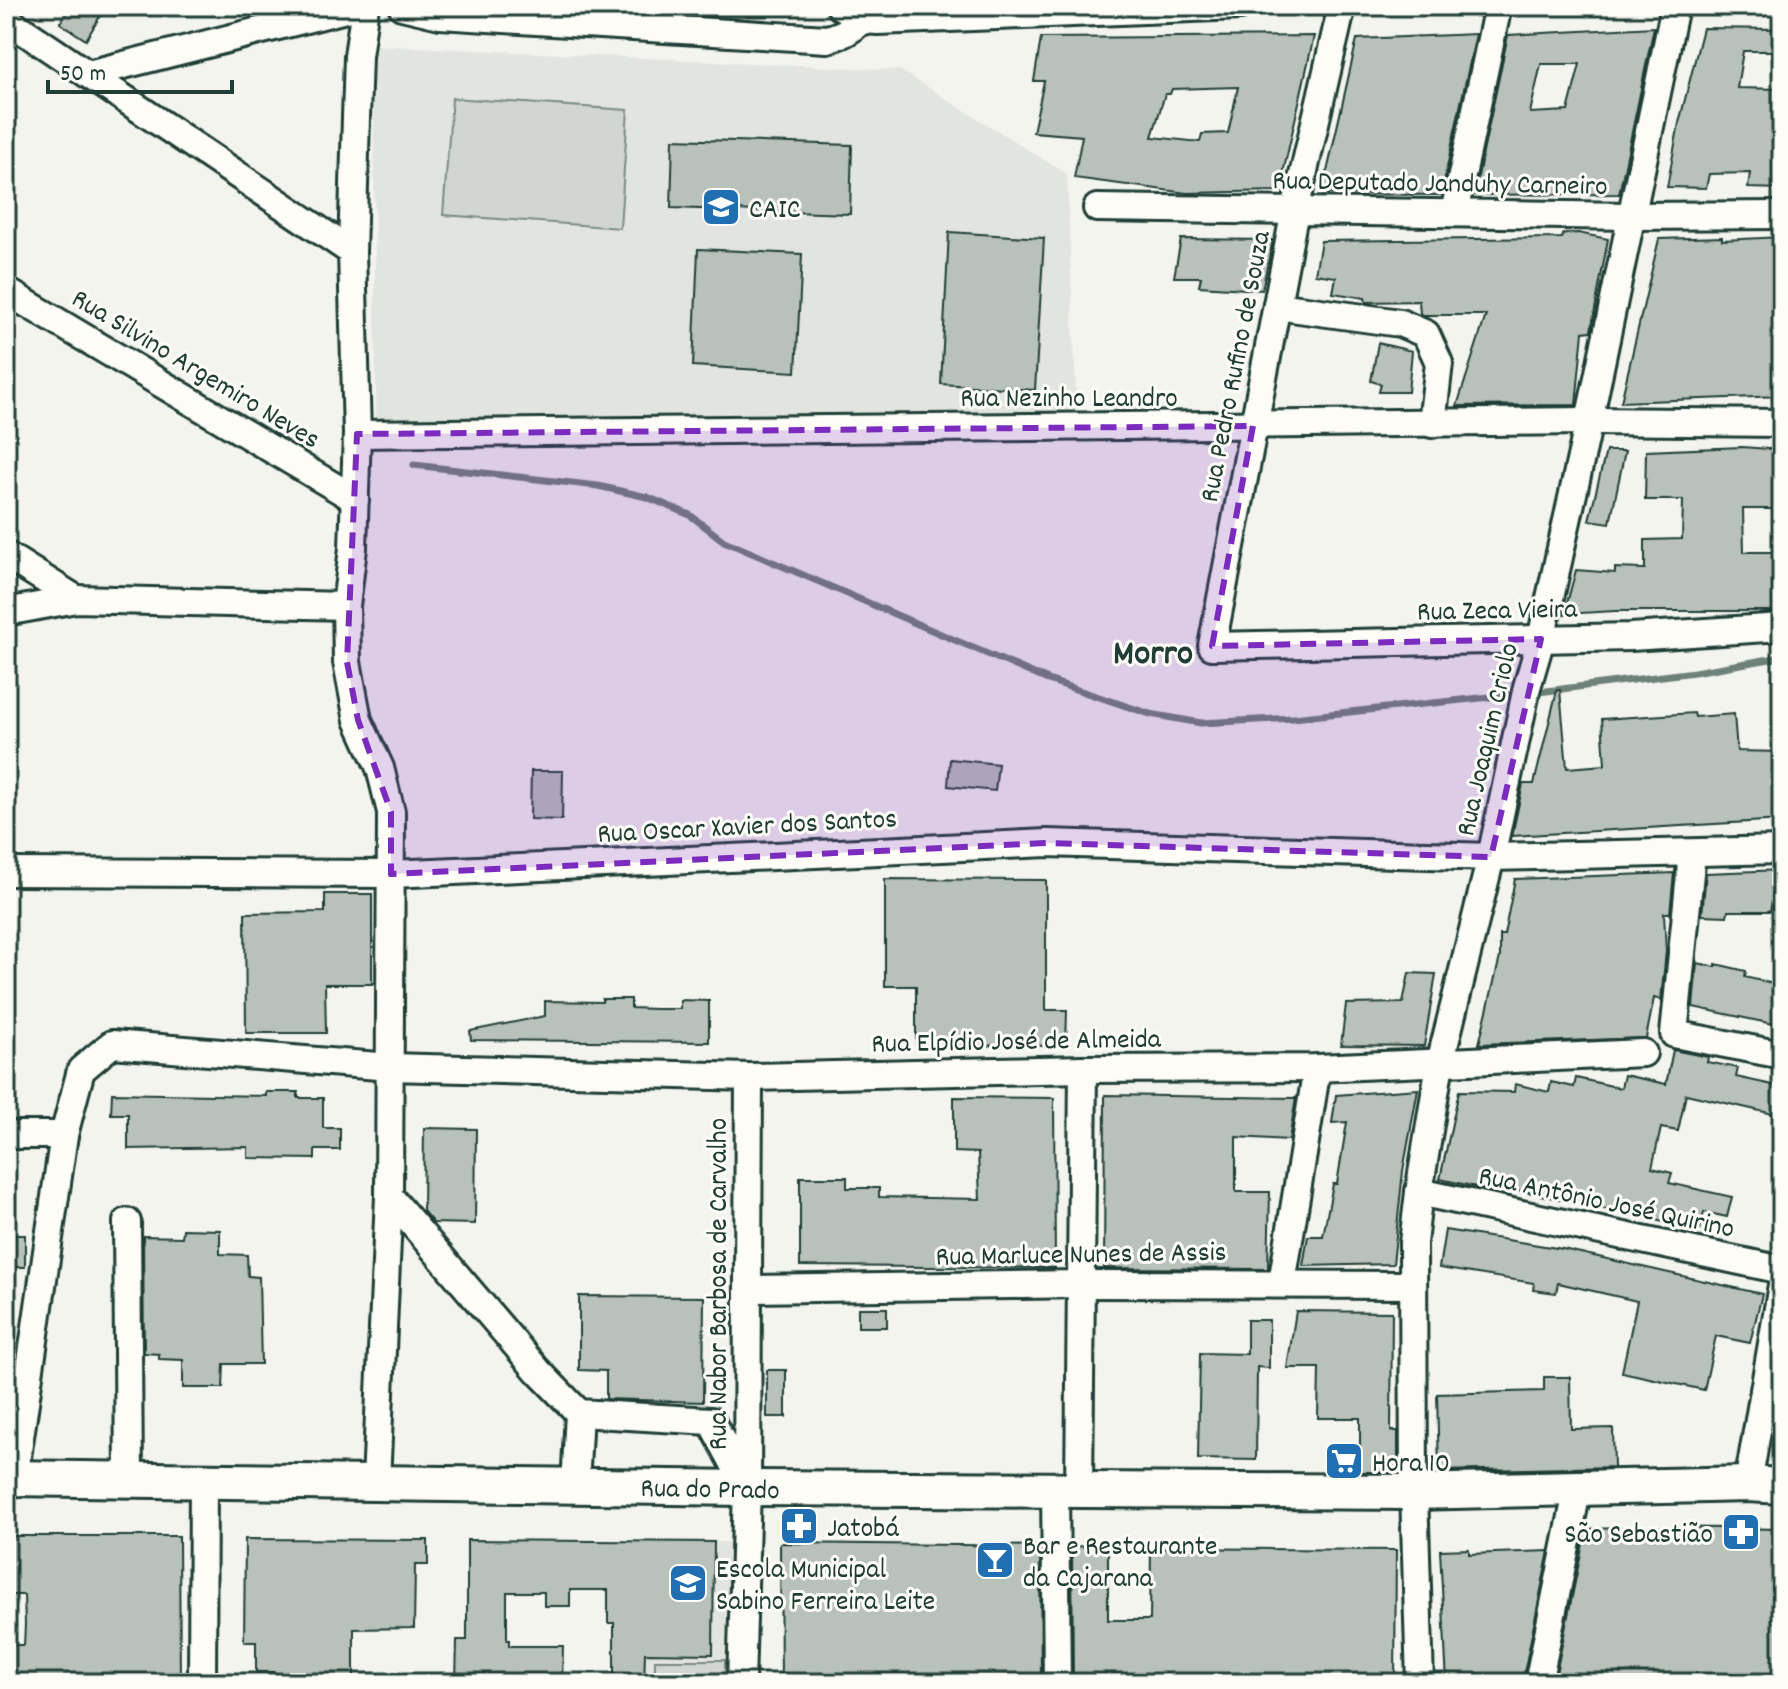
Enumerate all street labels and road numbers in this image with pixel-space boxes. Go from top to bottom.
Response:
street label: Rua Deputado Janduhy Carneiro [1272,163,1608,209]
street label: Rua Pedro Rufino de Souza [1192,227,1284,506]
street label: Rua Silvino Argemiro Neves [62,281,326,462]
street label: Rua Nezinho Leandro [960,381,1178,421]
street label: Rua Zeca Vieira [1417,592,1578,634]
street label: Rua Joaquim Criolo [1448,640,1532,841]
street label: Rua Oscar Xavier dos Santos [596,801,898,857]
street label: Rua Elpídio José de Almeida [871,1021,1162,1067]
street label: Rua Nabor Barbosa de Carvalho [701,1118,741,1450]
street label: Rua Antônio José Quirino [1474,1158,1738,1252]
street label: Rua Marluce Nunes de Assis [935,1234,1227,1280]
street label: Rua do Prado [640,1471,780,1513]

